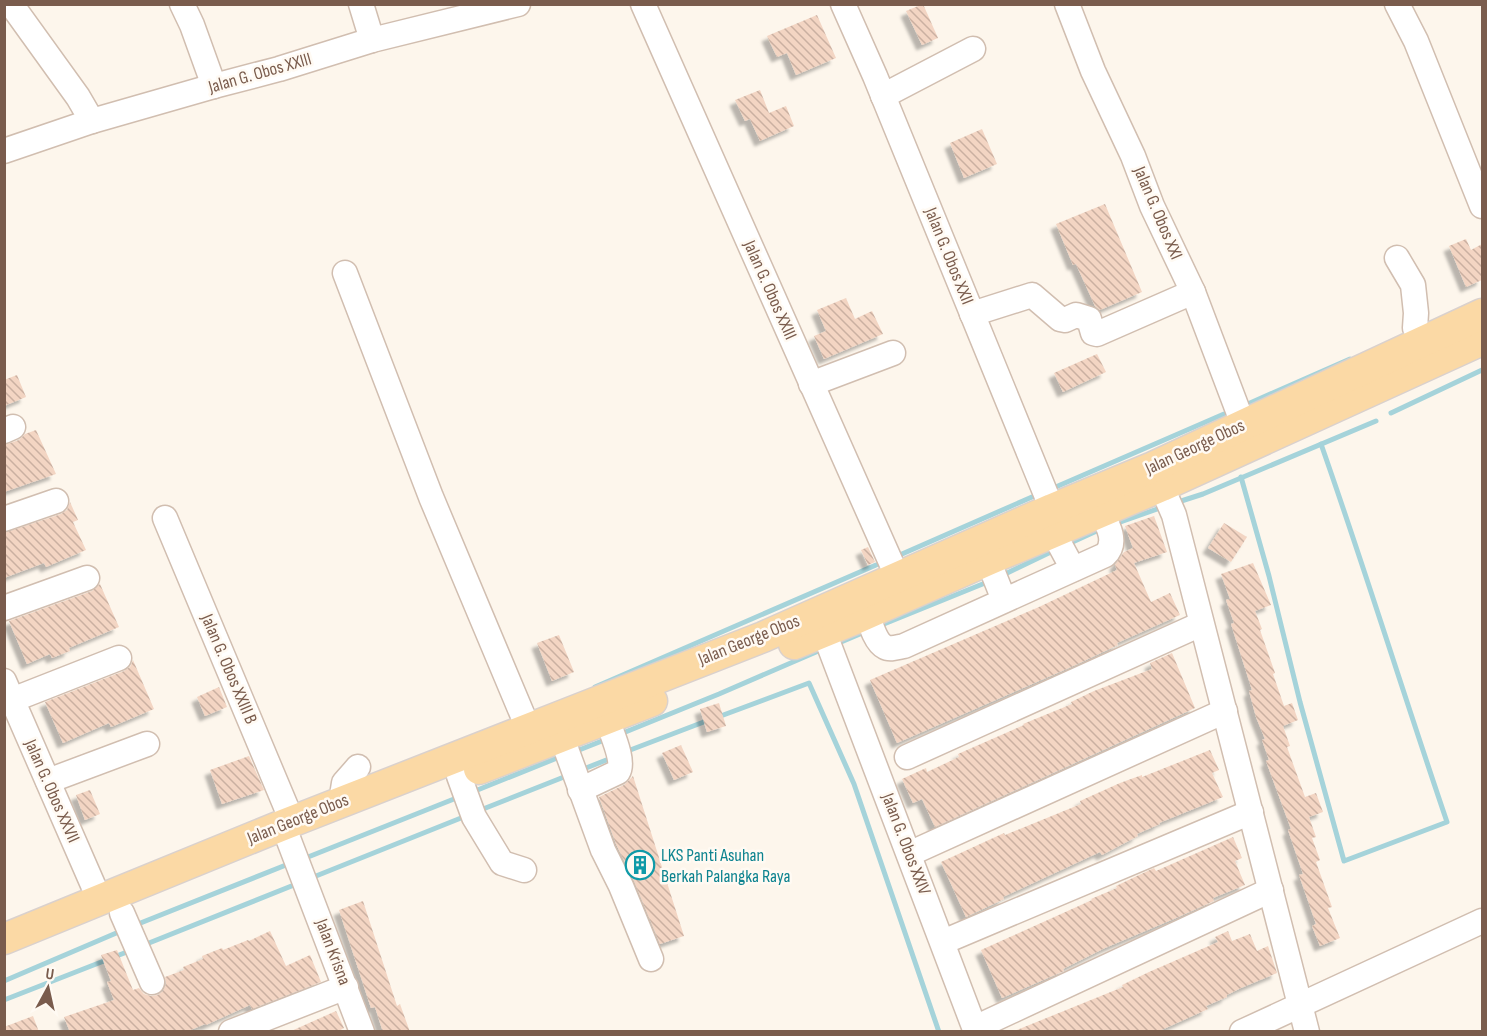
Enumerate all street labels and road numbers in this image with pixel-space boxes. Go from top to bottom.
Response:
street label: Jalan G. Obos XXIII [205,48,314,98]
street label: Jalan G. Obos XXI [1129,162,1187,263]
street label: Jalan G. Obos XXII [920,204,978,307]
street label: Jalan G. Obos XXIII [738,236,801,343]
street label: Jalan George Obos [1141,415,1248,480]
street label: Jalan G. Obos XXIII B [196,610,262,727]
street label: Jalan George Obos [694,610,803,670]
street label: Jalan G. Obos XXVII [19,735,84,846]
street label: Jalan George Obos [243,789,352,849]
street label: Jalan G. Obos XXIV [877,789,935,898]
street label: Jalan Krisna [310,915,355,988]

